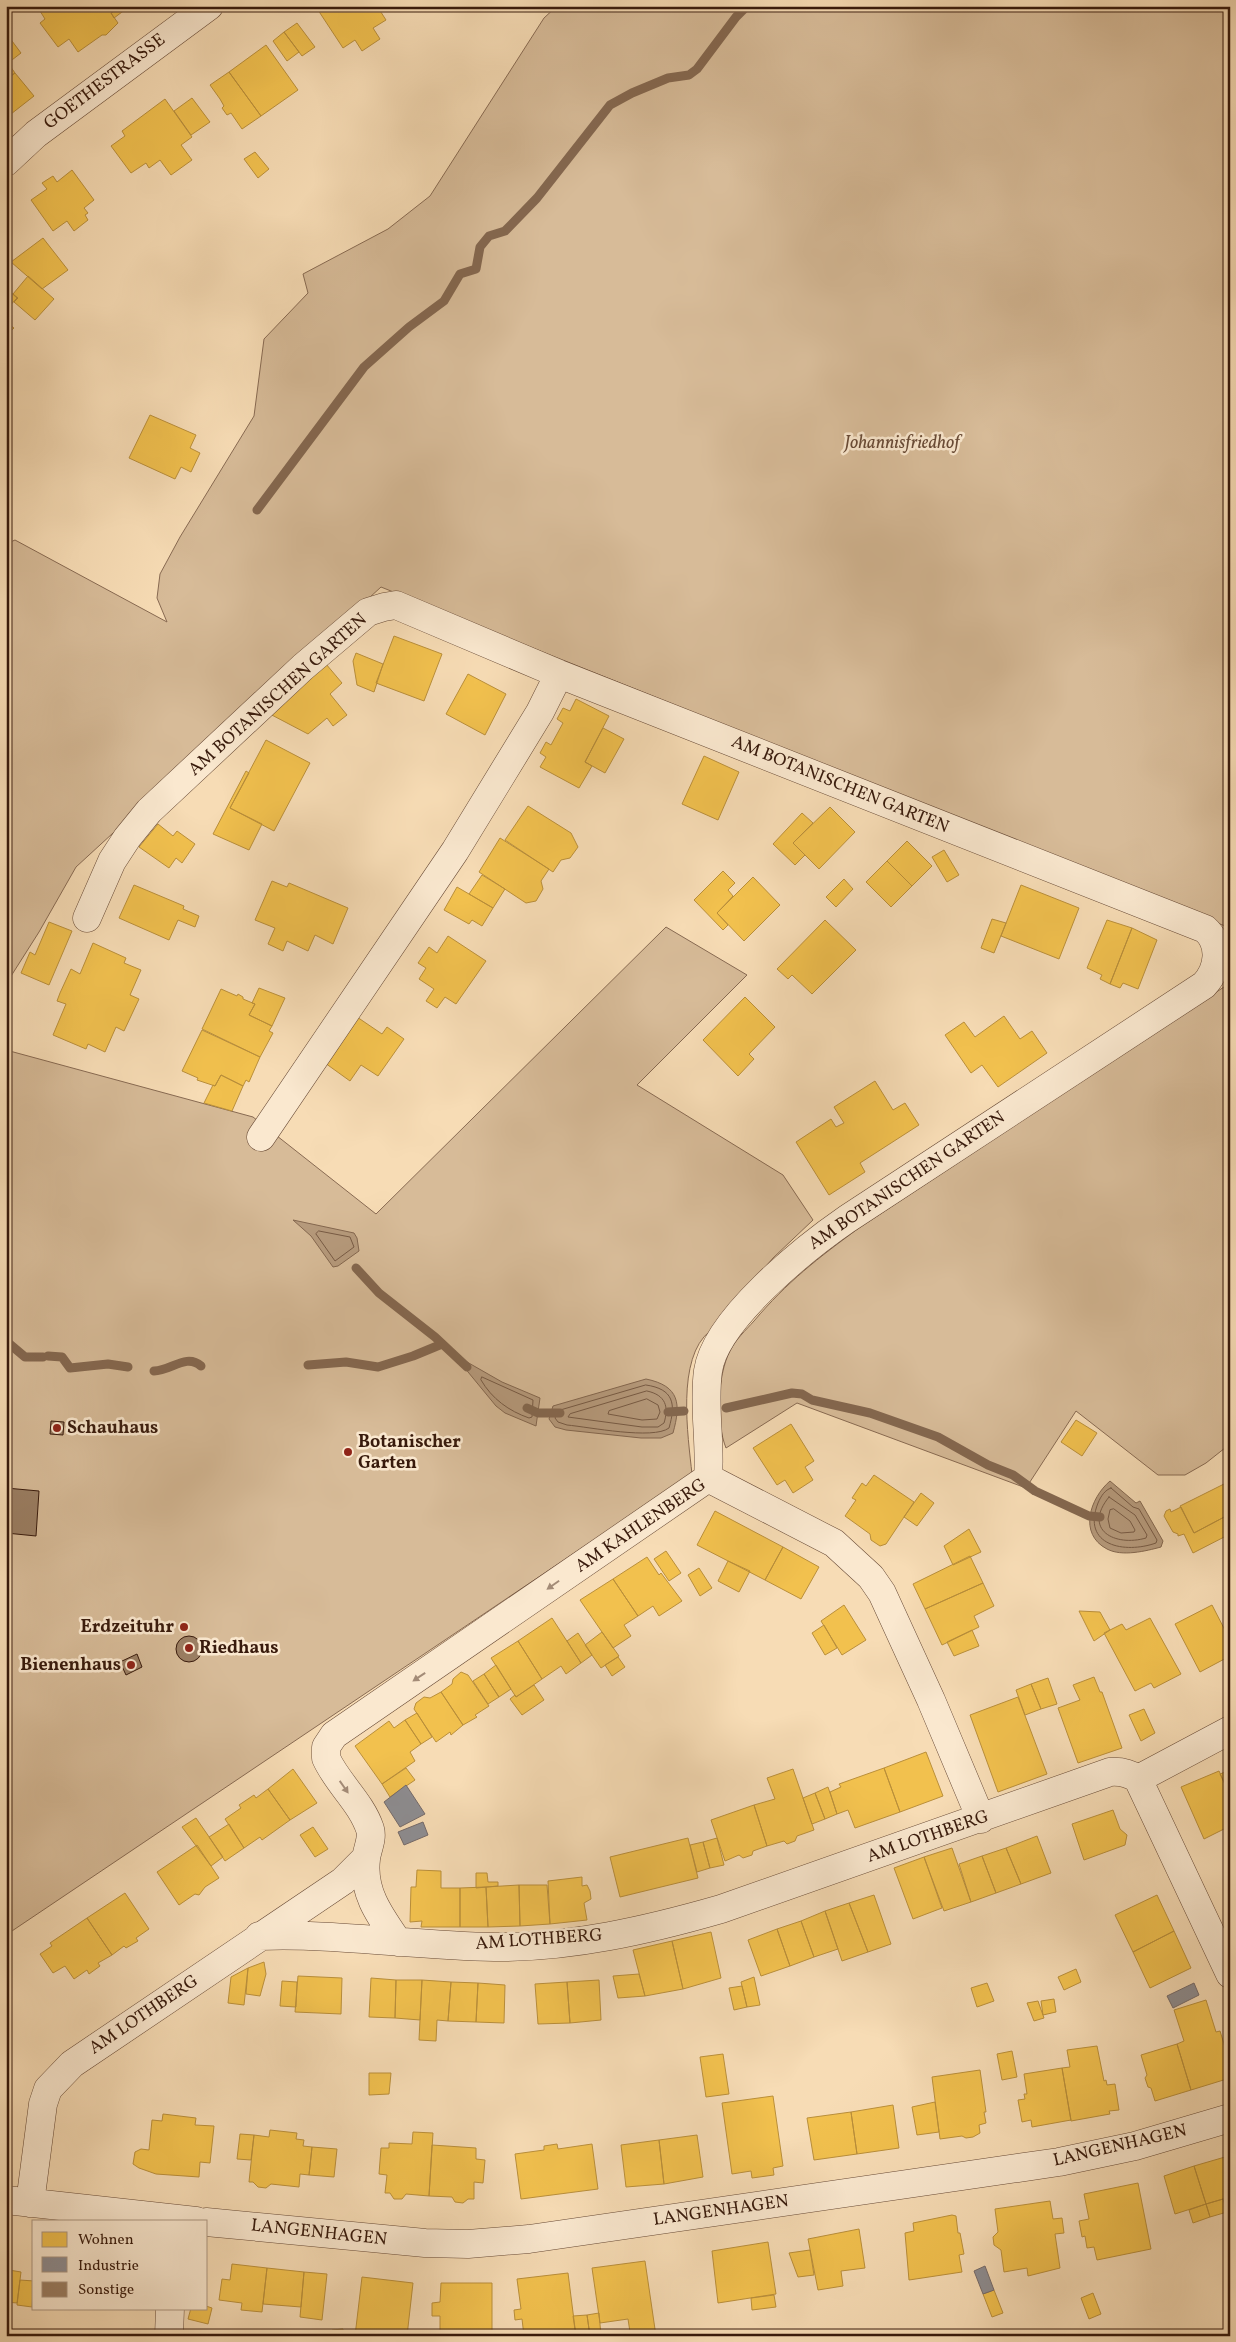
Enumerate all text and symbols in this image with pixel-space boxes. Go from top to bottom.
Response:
street label: GOETHESTRASSE [39,28,171,136]
park label: Johannisfriedhof [842,431,963,456]
street label: AM BOTANISCHEN GARTEN [183,608,373,782]
street label: AM BOTANISCHEN GARTEN [728,730,952,840]
street label: AM BOTANISCHEN GARTEN [804,1106,1010,1256]
place label: Schauhaus [67,1416,158,1441]
marker: Schauhaus [51,1422,63,1434]
place label: Botanischer Garten [358,1430,461,1476]
marker: Botanischer Garten [342,1446,354,1458]
street label: AM KAHLENBERG [570,1473,712,1579]
one-way arrow [546,1580,560,1590]
place label: Erdzeituhr [80,1615,174,1640]
marker: Erdzeituhr [178,1621,190,1633]
place label: Riedhaus [199,1636,279,1661]
marker: Riedhaus [183,1642,195,1654]
place label: Bienenhaus [20,1653,121,1678]
marker: Bienenhaus [125,1659,137,1671]
one-way arrow [412,1672,425,1682]
one-way arrow [339,1781,349,1794]
street label: AM LOTHBERG [864,1804,992,1870]
street label: AM LOTHBERG [475,1923,603,1957]
street label: AM LOTHBERG [84,1969,204,2061]
street label: LANGENHAGEN [1051,2118,1189,2174]
street label: LANGENHAGEN [652,2189,790,2233]
street label: LANGENHAGEN [250,2213,388,2253]
legend [32,2220,208,2310]
text: Wohnen [78,2230,134,2251]
text: Industrie [78,2256,139,2277]
text: Sonstige [78,2280,134,2301]

